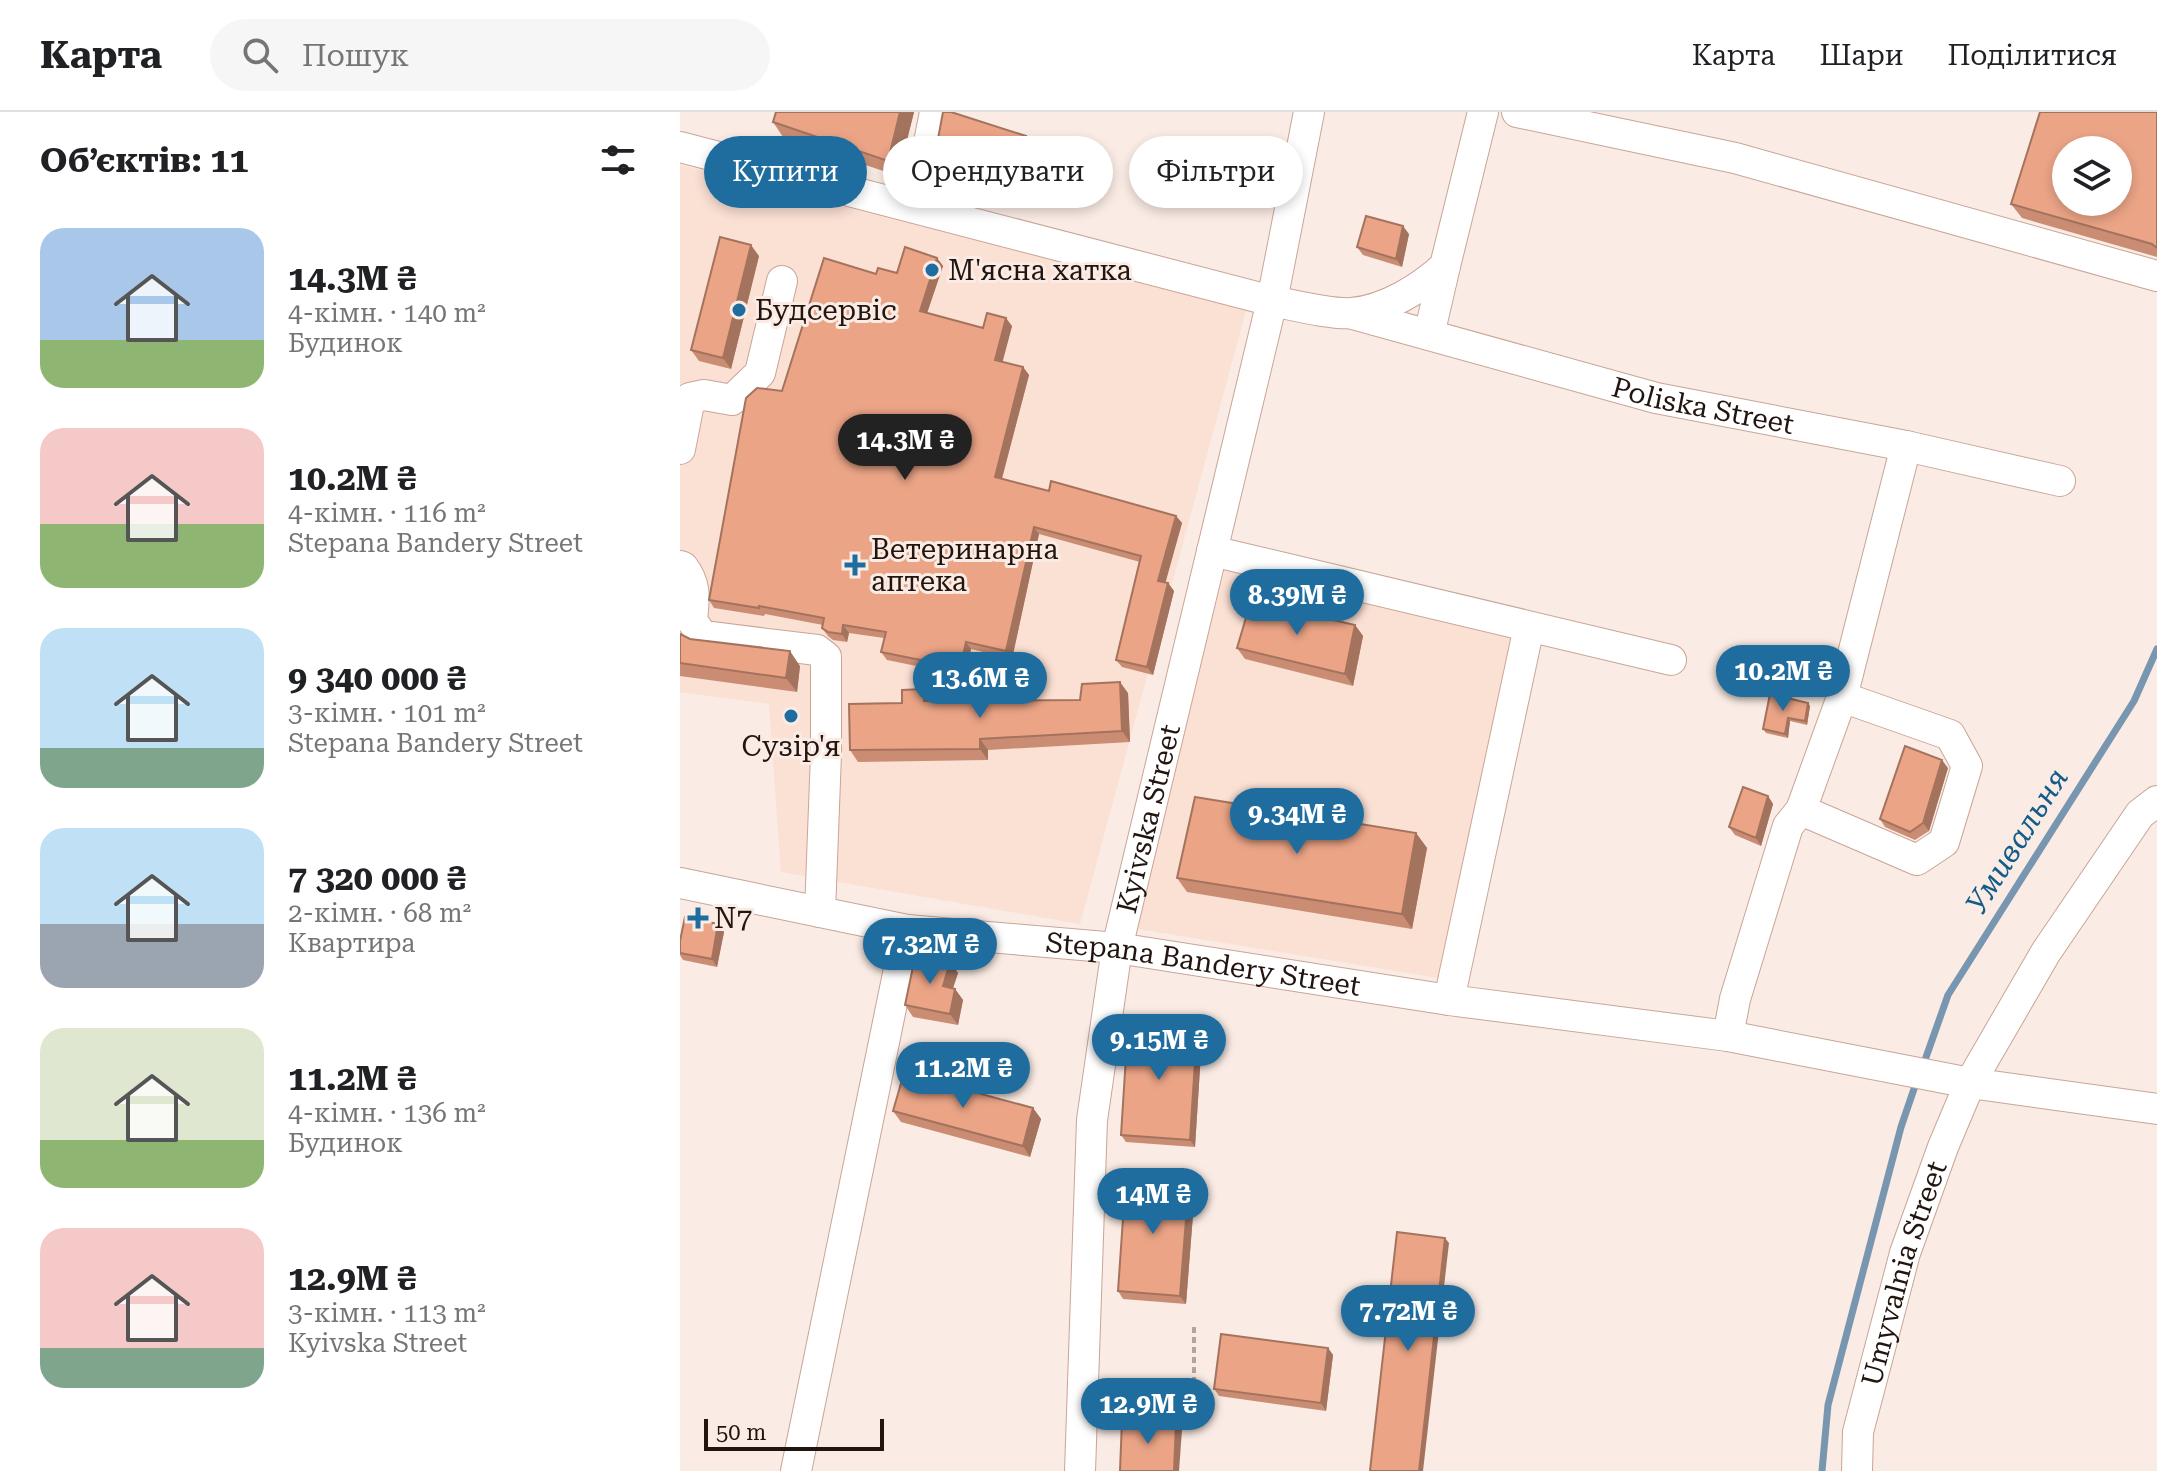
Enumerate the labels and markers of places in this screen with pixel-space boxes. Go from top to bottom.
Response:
place label: М'ясна хатка [948,254,1132,287]
marker: М'ясна хатка [923,261,941,279]
place label: Будсервіс [755,294,897,327]
marker: Будсервіс [730,301,748,319]
pin: 14.3M ₴ [831,414,979,482]
place label: Ветеринарна аптека [871,533,1058,598]
marker: Ветеринарна аптека [846,556,864,574]
pin: 8.39M ₴ [1223,569,1371,637]
pin: 10.2M ₴ [1709,645,1857,713]
pin: 13.6M ₴ [906,652,1054,720]
marker: Сузір'я [782,707,800,725]
place label: Сузір'я [742,730,840,763]
pin: 9.34M ₴ [1223,788,1371,856]
place label: N7 [714,902,752,935]
marker: N7 [689,909,707,927]
pin: 7.32M ₴ [856,918,1004,986]
pin: 9.15M ₴ [1085,1014,1233,1082]
pin: 11.2M ₴ [889,1042,1037,1110]
pin: 14M ₴ [1097,1168,1209,1236]
pin: 7.72M ₴ [1334,1285,1482,1353]
pin: 12.9M ₴ [1074,1378,1222,1446]

